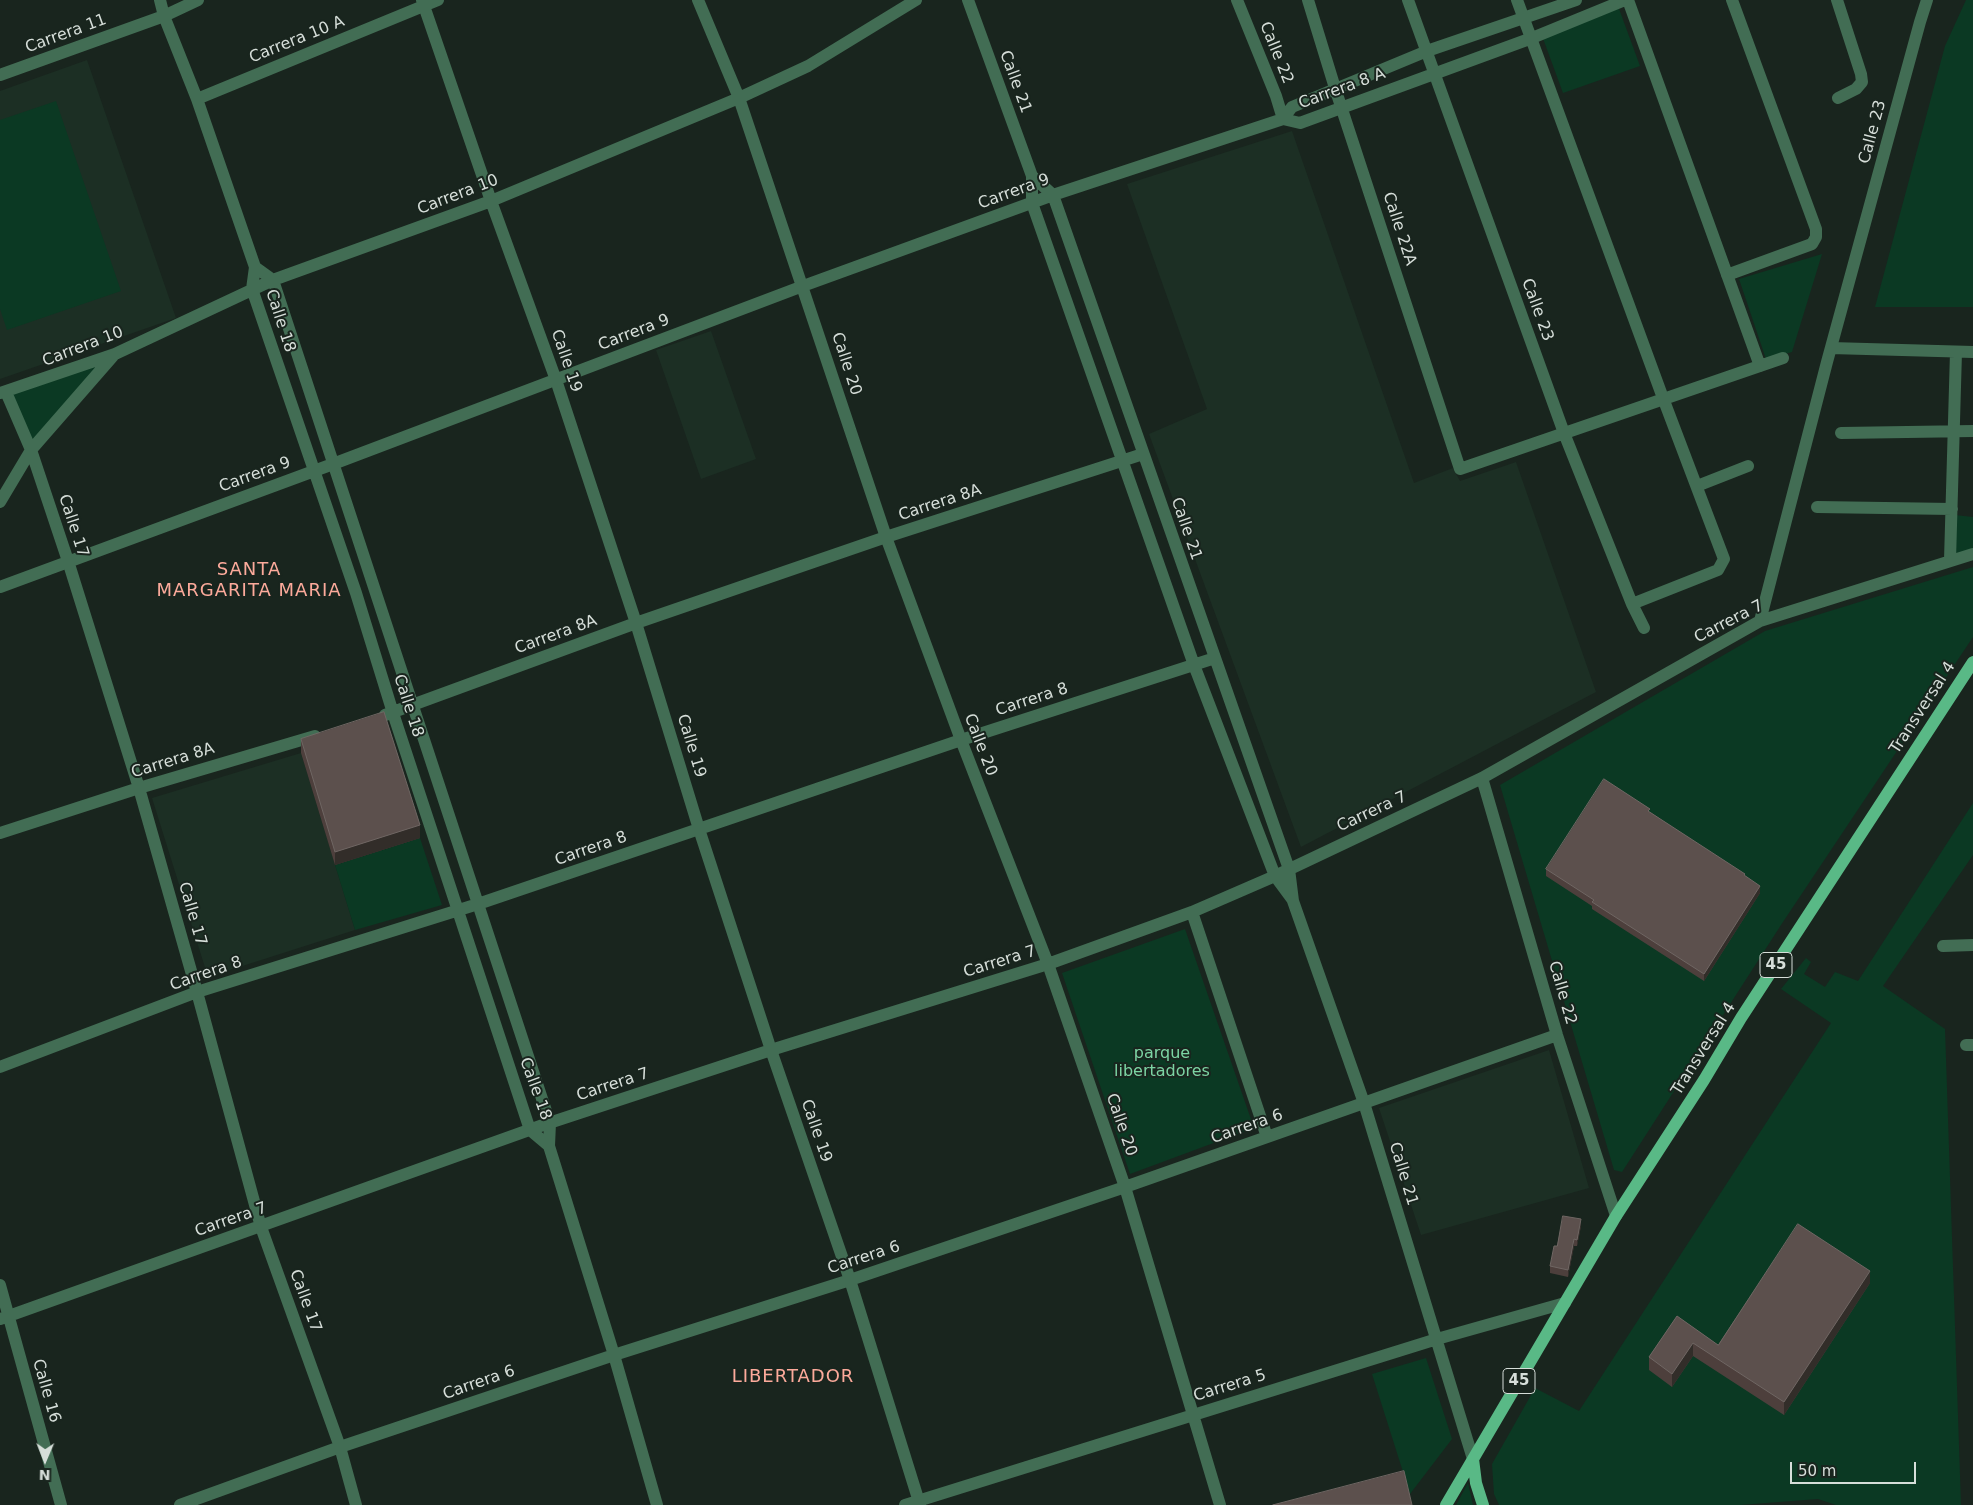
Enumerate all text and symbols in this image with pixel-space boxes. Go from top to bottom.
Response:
street label: Carrera 11 [23,10,109,58]
street label: Carrera 10 A [246,12,348,68]
street label: Calle 22 [1255,19,1297,87]
street label: Calle 21 [995,48,1035,116]
street label: Carrera 8 A [1296,64,1388,114]
street label: Calle 23 [1855,98,1891,166]
street label: Carrera 9 [975,170,1053,214]
street label: Carrera 10 [415,171,501,219]
street label: Calle 22A [1378,190,1420,268]
street label: Calle 23 [1517,276,1557,344]
street label: Calle 18 [261,287,299,355]
street label: Carrera 9 [596,311,672,355]
street label: Carrera 10 [40,323,126,371]
street label: Calle 19 [546,327,586,395]
street label: Calle 20 [827,330,865,398]
street label: Carrera 9 [216,453,294,497]
street label: Carrera 8A [896,481,984,525]
street label: Calle 17 [54,492,92,560]
street label: Calle 21 [1166,495,1206,563]
district label: SANTA MARGARITA MARIA [155,559,343,602]
street label: Carrera 7 [1691,596,1767,648]
street label: Carrera 8A [512,611,600,659]
street label: Transversal 4 [1886,658,1960,758]
street label: Calle 18 [389,672,427,740]
street label: Carrera 8 [993,679,1071,721]
street label: Calle 20 [959,711,1001,779]
street label: Calle 19 [672,712,710,780]
street label: Carrera 8A [129,739,217,783]
street label: Carrera 7 [1334,787,1410,837]
street label: Carrera 8 [552,828,630,870]
street label: Calle 17 [174,880,210,948]
street label: Carrera 7 [961,942,1039,982]
road number: 45 [1760,952,1792,978]
street label: Carrera 8 [167,953,245,995]
street label: Calle 22 [1544,959,1580,1027]
street label: Transversal 4 [1668,999,1740,1099]
park label: parque libertadores [1114,1044,1210,1082]
street label: Calle 18 [515,1055,555,1123]
street label: Carrera 7 [574,1064,652,1106]
street label: Calle 20 [1101,1091,1141,1159]
street label: Calle 19 [796,1097,836,1165]
street label: Carrera 6 [1208,1106,1286,1148]
street label: Calle 21 [1384,1140,1422,1208]
street label: Carrera 7 [192,1199,270,1241]
street label: Carrera 6 [825,1237,903,1279]
street label: Calle 17 [285,1267,325,1335]
street label: Calle 16 [28,1357,64,1425]
street label: Carrera 6 [440,1362,518,1404]
district label: LIBERTADOR [730,1366,856,1388]
street label: Carrera 5 [1191,1366,1269,1406]
road number: 45 [1503,1368,1535,1394]
north arrow [20,1435,70,1485]
scale bar [1793,1452,1919,1484]
text: 50 m [1798,1462,1836,1480]
text: N [39,1467,51,1483]

